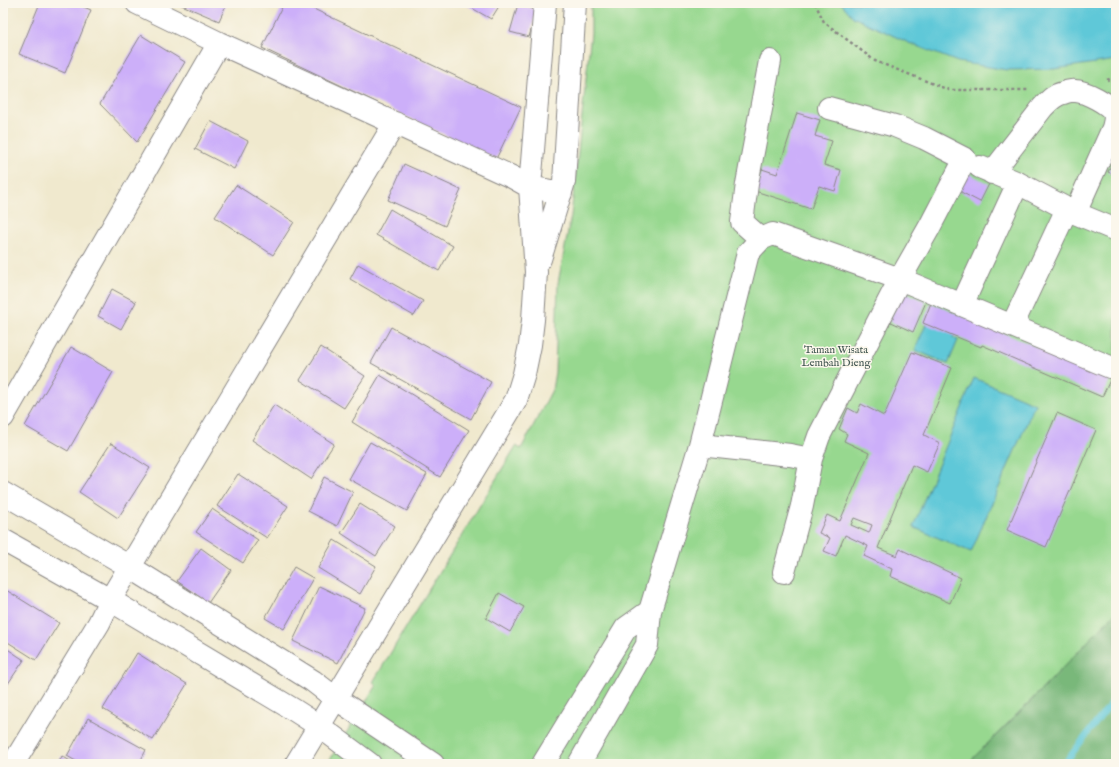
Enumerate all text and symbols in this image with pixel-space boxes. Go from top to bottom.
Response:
park label: Taman Wisata Lembah Dieng [802,343,871,370]

